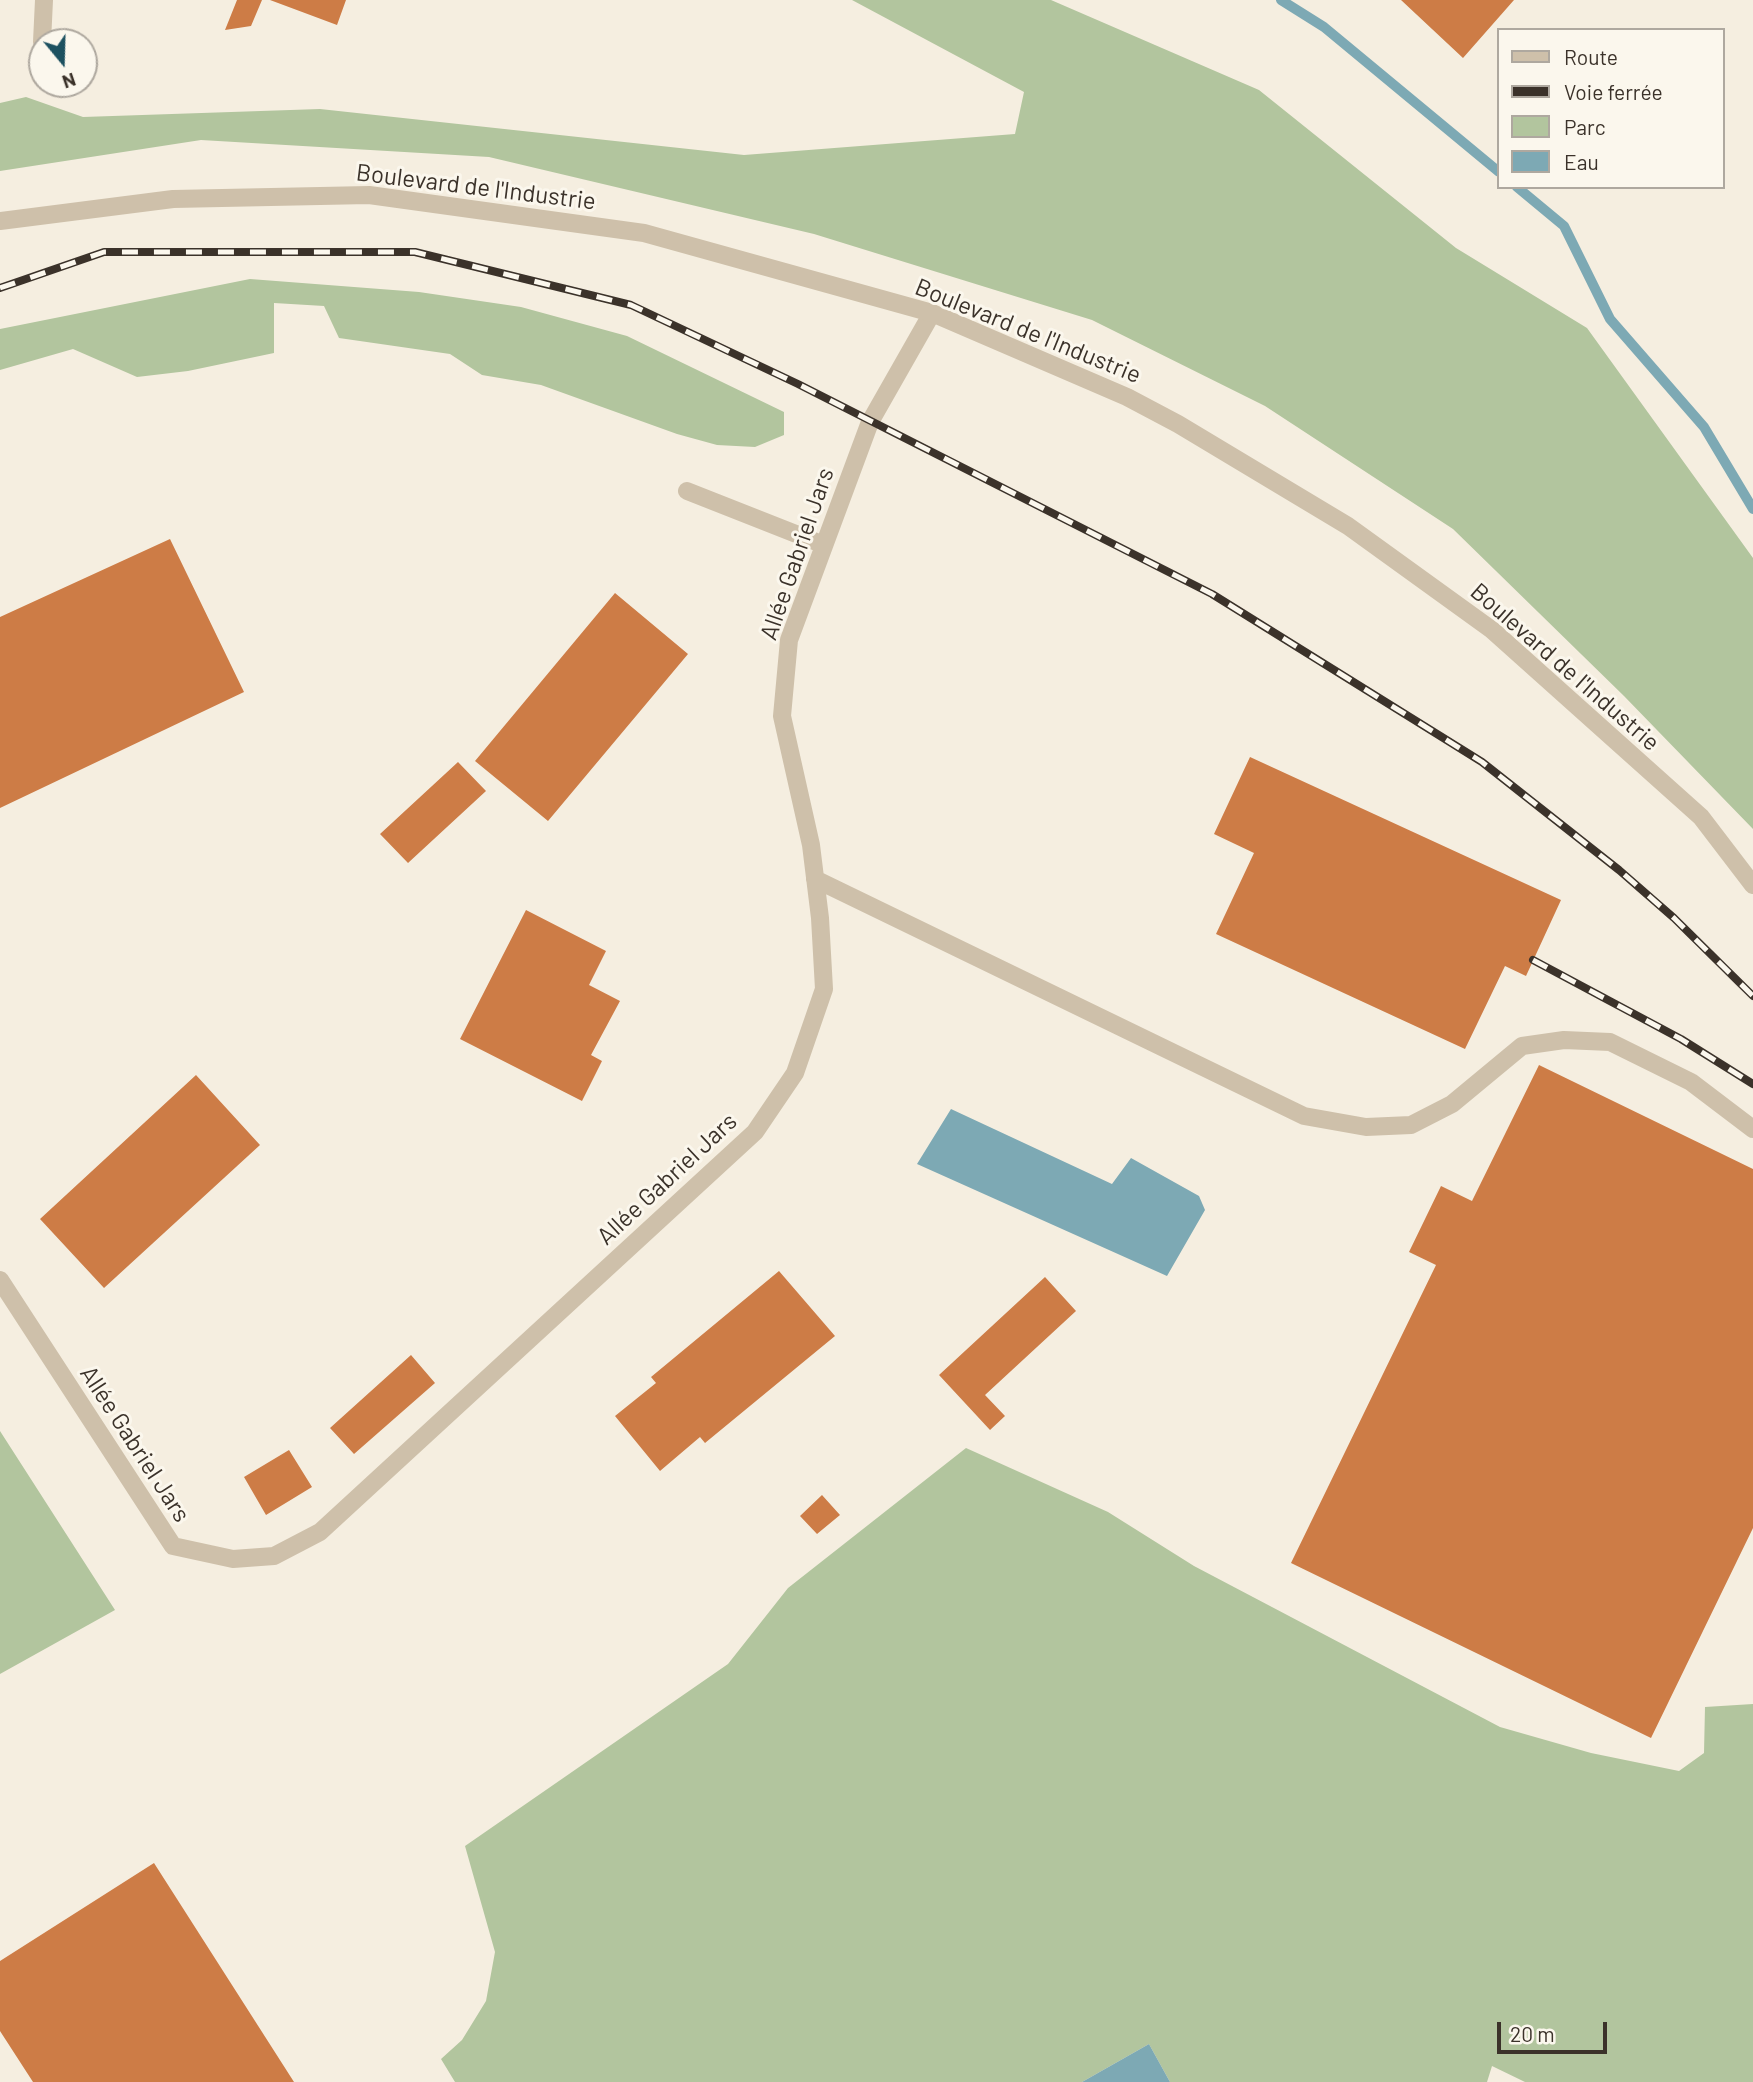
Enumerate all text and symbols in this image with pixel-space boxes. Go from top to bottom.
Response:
north arrow [28,28,98,98]
legend [1498,28,1725,189]
text: Route [1564,44,1618,69]
text: N [60,69,79,94]
text: Voie ferrée [1564,79,1663,104]
text: Parc [1564,114,1606,139]
text: Eau [1564,149,1599,174]
street label: Boulevard de l'Industrie [355,158,597,216]
street label: Boulevard de l'Industrie [911,272,1145,390]
street label: Allée Gabriel Jars [754,464,840,644]
street label: Boulevard de l'Industrie [1465,577,1665,757]
street label: Allée Gabriel Jars [591,1107,743,1251]
street label: Allée Gabriel Jars [74,1361,196,1527]
scale bar [1501,2008,1611,2052]
text: 20 m [1510,2021,1555,2046]

